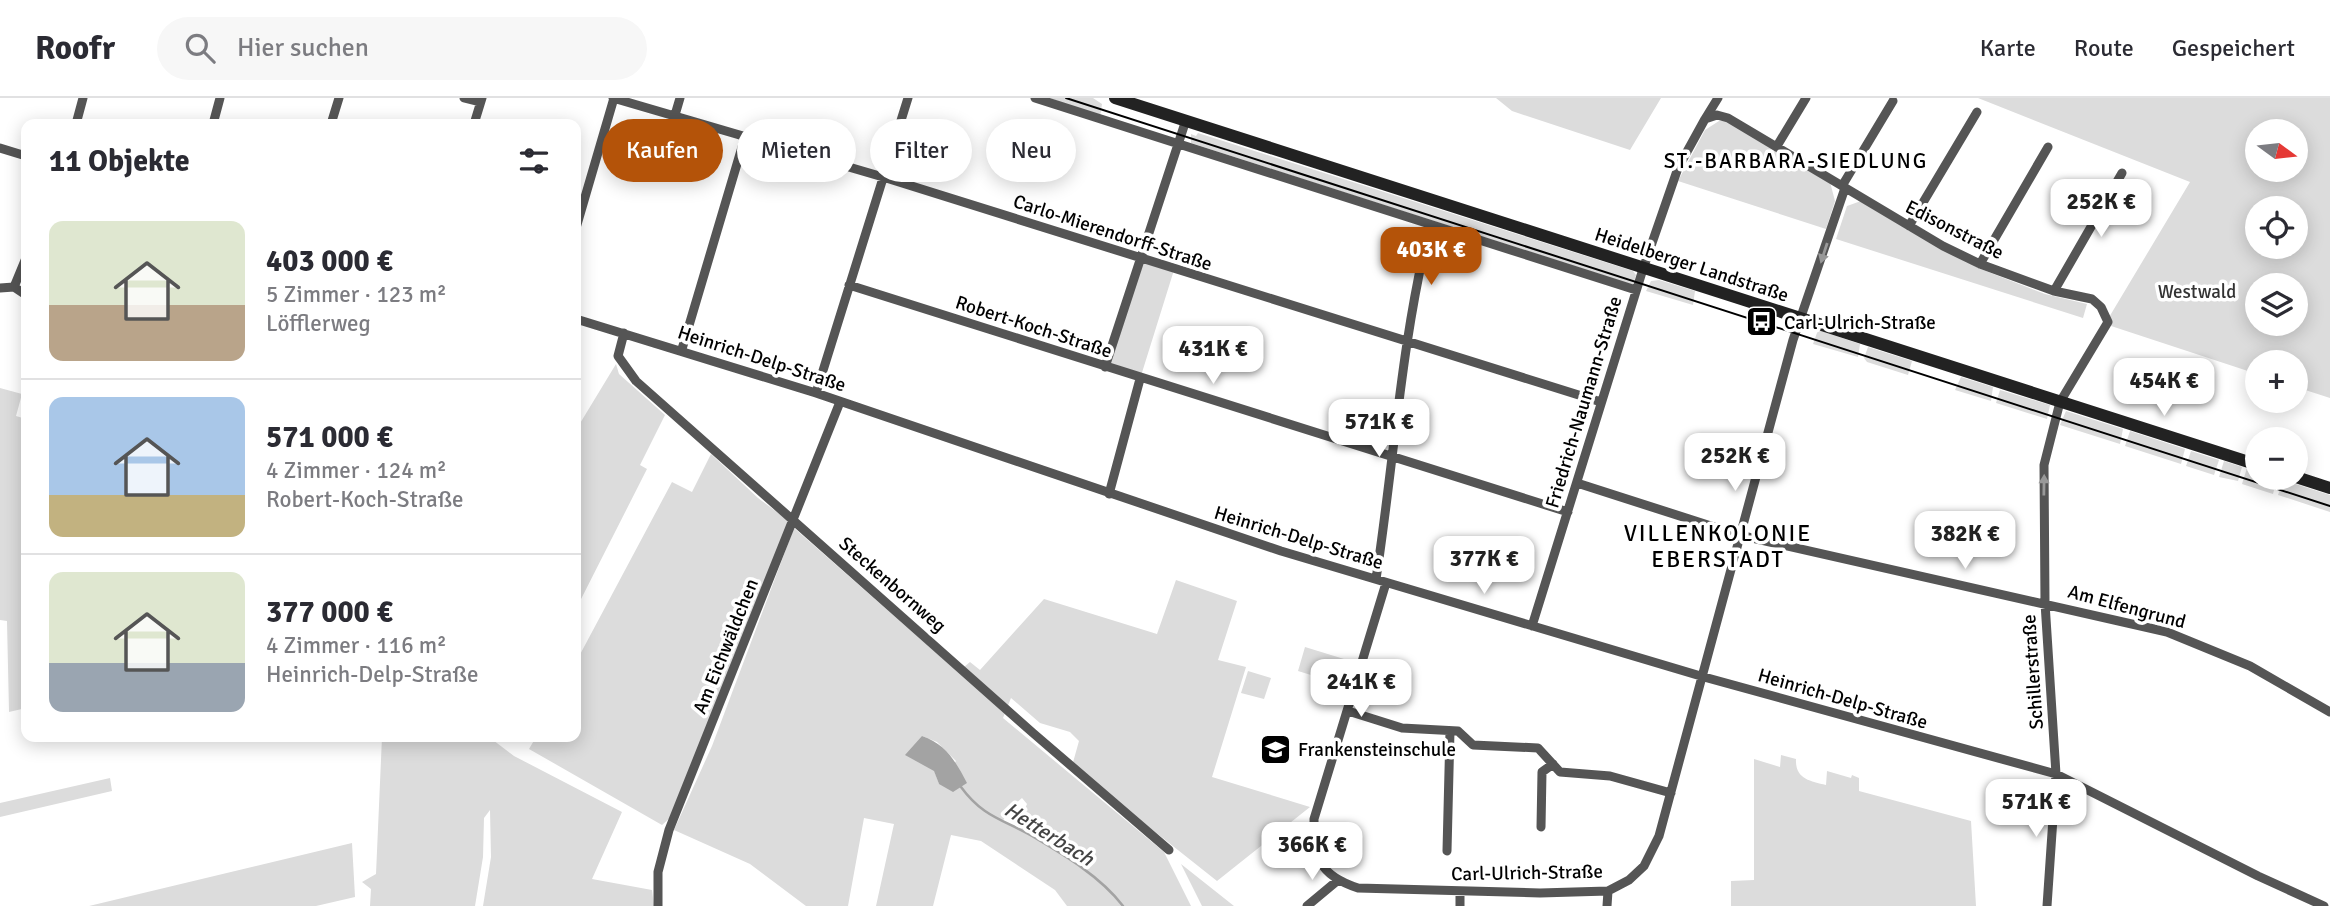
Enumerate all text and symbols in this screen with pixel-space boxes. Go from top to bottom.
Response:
search box [157,17,647,80]
text: Roofr [35,28,115,69]
icon: search [181,29,219,67]
text: Hier suchen [237,32,369,64]
text: Karte [1980,33,2036,63]
text: Route [2074,33,2134,63]
text: Gespeichert [2172,33,2295,63]
chip: Kaufen [602,119,723,182]
chip: Mieten [737,119,856,182]
chip: Filter [870,119,972,182]
chip: Neu [986,119,1076,182]
north arrow [2245,119,2308,182]
map controls [2245,119,2308,490]
icon: filters [515,142,553,180]
text: 11 Objekte [49,143,190,180]
district label: ST.-BARBARA-SIEDLUNG [1664,148,1928,174]
pin: 252K € [2044,180,2158,239]
text: 252K € [2066,187,2136,216]
street label: Carlo-Mierendorff-Straße [1010,189,1215,276]
street label: Edisonstraße [1901,195,2008,265]
button: locate [2245,196,2308,259]
street label: Heidelberger Landstraße [1592,222,1792,308]
pin: 403K € [1374,228,1488,287]
text: 403K € [1396,235,1466,264]
one-way arrow [1819,242,1829,263]
text: 403 000 € [266,243,393,280]
icon: home [105,249,189,333]
button: layers [2245,273,2308,336]
text: 5 Zimmer · 123 m² [266,280,447,309]
park label: Westwald [2158,280,2236,304]
street label: Robert-Koch-Straße [952,290,1115,364]
street label: Friedrich-Naumann-Straße [1540,294,1628,511]
bus stop icon: Carl-Ulrich-Straße [1744,305,1778,339]
text: Löfflerweg [266,309,371,338]
place label: Carl-Ulrich-Straße [1784,311,1936,335]
street label: Heinrich-Delp-Straße [675,320,849,397]
pin: 431K € [1156,327,1270,386]
text: 431K € [1178,334,1248,363]
button: + [2245,350,2308,413]
pin: 454K € [2107,358,2221,418]
text: 454K € [2129,366,2199,395]
pin: 571K € [1322,400,1436,459]
text: 571K € [1344,407,1414,436]
text: 571 000 € [266,419,393,456]
icon: home [105,425,189,509]
button: − [2245,427,2308,490]
pin: 252K € [1678,434,1792,493]
text: 252K € [1700,441,1770,470]
text: 4 Zimmer · 124 m² [266,456,447,485]
one-way arrow [2038,474,2050,496]
text: Robert-Koch-Straße [266,485,464,514]
street label: Heinrich-Delp-Straße [1211,501,1386,575]
pin: 382K € [1908,512,2022,571]
district label: VILLENKOLONIE EBERSTADT [1624,519,1812,574]
text: 382K € [1930,519,2000,548]
street label: Steckenbornweg [834,532,951,638]
pin: 377K € [1427,536,1541,596]
text: 377K € [1449,544,1519,573]
street label: Am Eichwäldchen [688,575,764,718]
street label: Am Elfengrund [2065,580,2188,634]
text: 377 000 € [266,594,393,631]
icon: home [105,600,189,684]
street label: Schillerstraße [2017,614,2049,730]
text: 4 Zimmer · 116 m² [266,631,447,660]
text: Heinrich-Delp-Straße [266,660,478,689]
pin: 241K € [1304,660,1418,719]
street label: Heinrich-Delp-Straße [1755,663,1930,735]
text: 241K € [1326,667,1396,696]
school or university icon: Frankensteinschule [1258,732,1292,766]
place label: Frankensteinschule [1298,738,1456,762]
pin: 571K € [1979,780,2093,839]
text: 571K € [2001,787,2071,816]
water label: Hetterbach [1000,796,1099,872]
pin: 366K € [1255,822,1369,882]
text: 366K € [1277,830,1347,859]
street label: Carl-Ulrich-Straße [1451,860,1603,886]

